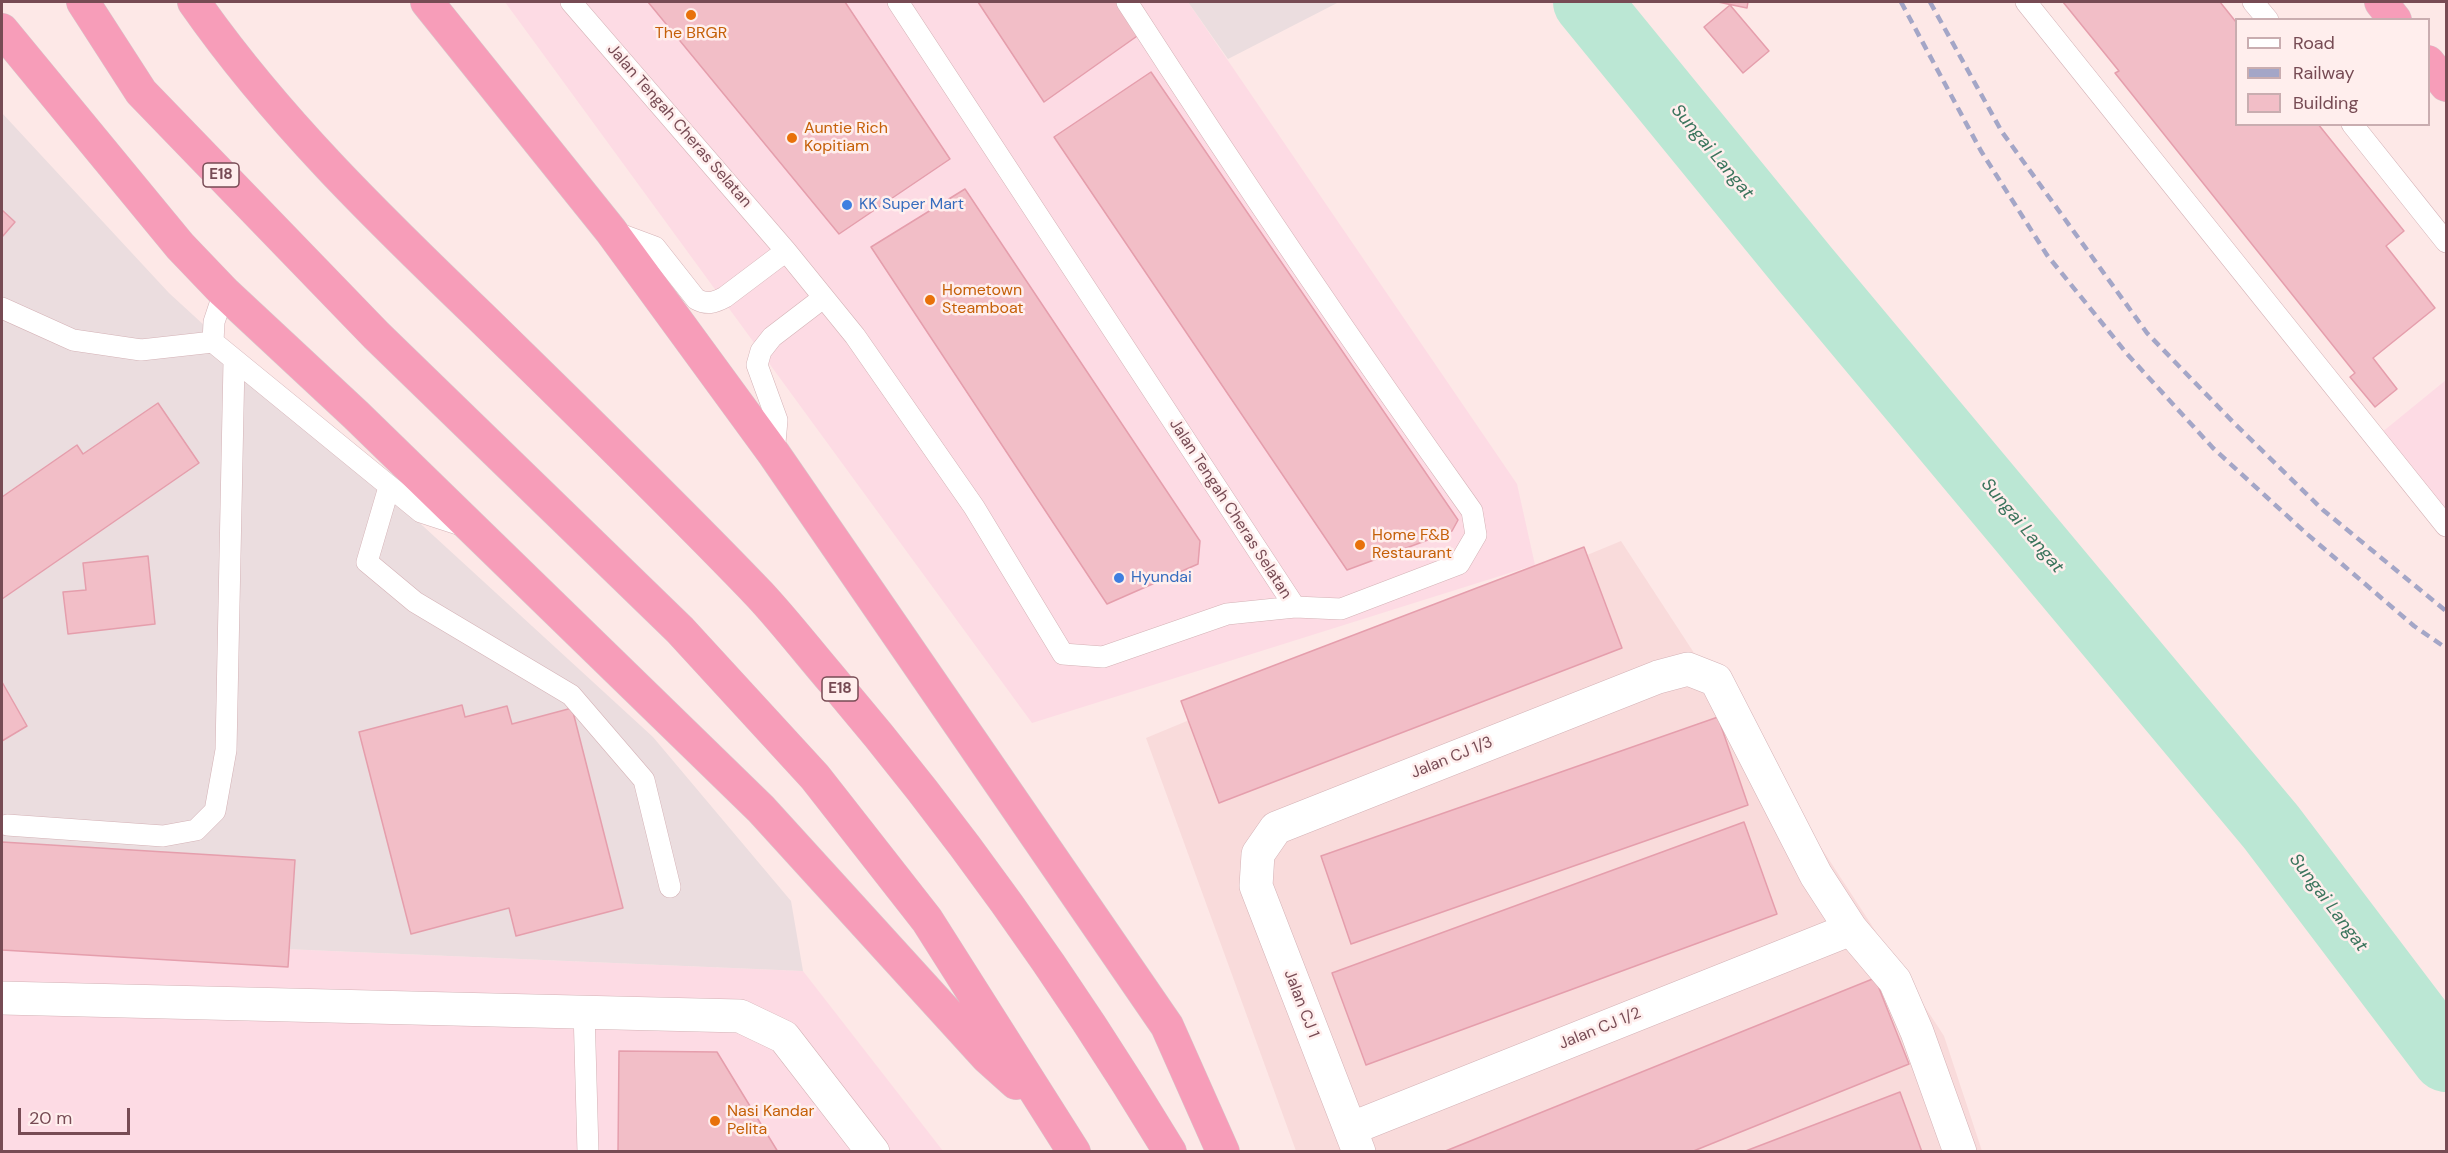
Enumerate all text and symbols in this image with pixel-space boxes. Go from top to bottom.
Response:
marker: The BRGR [684,8,698,22]
legend [2235,18,2430,126]
place label: The BRGR [655,24,727,44]
text: Road [2293,31,2335,55]
street label: Jalan Tengah Cheras Selatan [603,40,755,212]
text: Railway [2293,61,2355,85]
text: Building [2293,91,2358,115]
water label: Sungai Langat [1666,100,1758,204]
place label: Auntie Rich Kopitiam [804,119,888,157]
marker: Auntie Rich Kopitiam [785,131,799,145]
road number: E18 [203,163,239,187]
place label: KK Super Mart [859,195,964,215]
marker: KK Super Mart [840,198,854,212]
place label: Hometown Steamboat [942,281,1024,319]
marker: Hometown Steamboat [923,293,937,307]
street label: Jalan Tengah Cheras Selatan [1165,415,1295,603]
water label: Sungai Langat [1976,474,2068,578]
place label: Home F&B Restaurant [1372,526,1452,564]
marker: Home F&B Restaurant [1353,538,1367,552]
place label: Hyundai [1131,568,1192,588]
marker: Hyundai [1112,571,1126,585]
road number: E18 [822,677,858,701]
street label: Jalan CJ 1/3 [1408,733,1496,783]
water label: Sungai Langat [2284,850,2372,956]
street label: Jalan CJ 1 [1279,967,1323,1041]
street label: Jalan CJ 1/2 [1556,1004,1644,1054]
scale bar [21,1096,134,1134]
place label: Nasi Kandar Pelita [727,1102,814,1140]
text: 20 m [29,1106,72,1130]
marker: Nasi Kandar Pelita [708,1114,722,1128]

